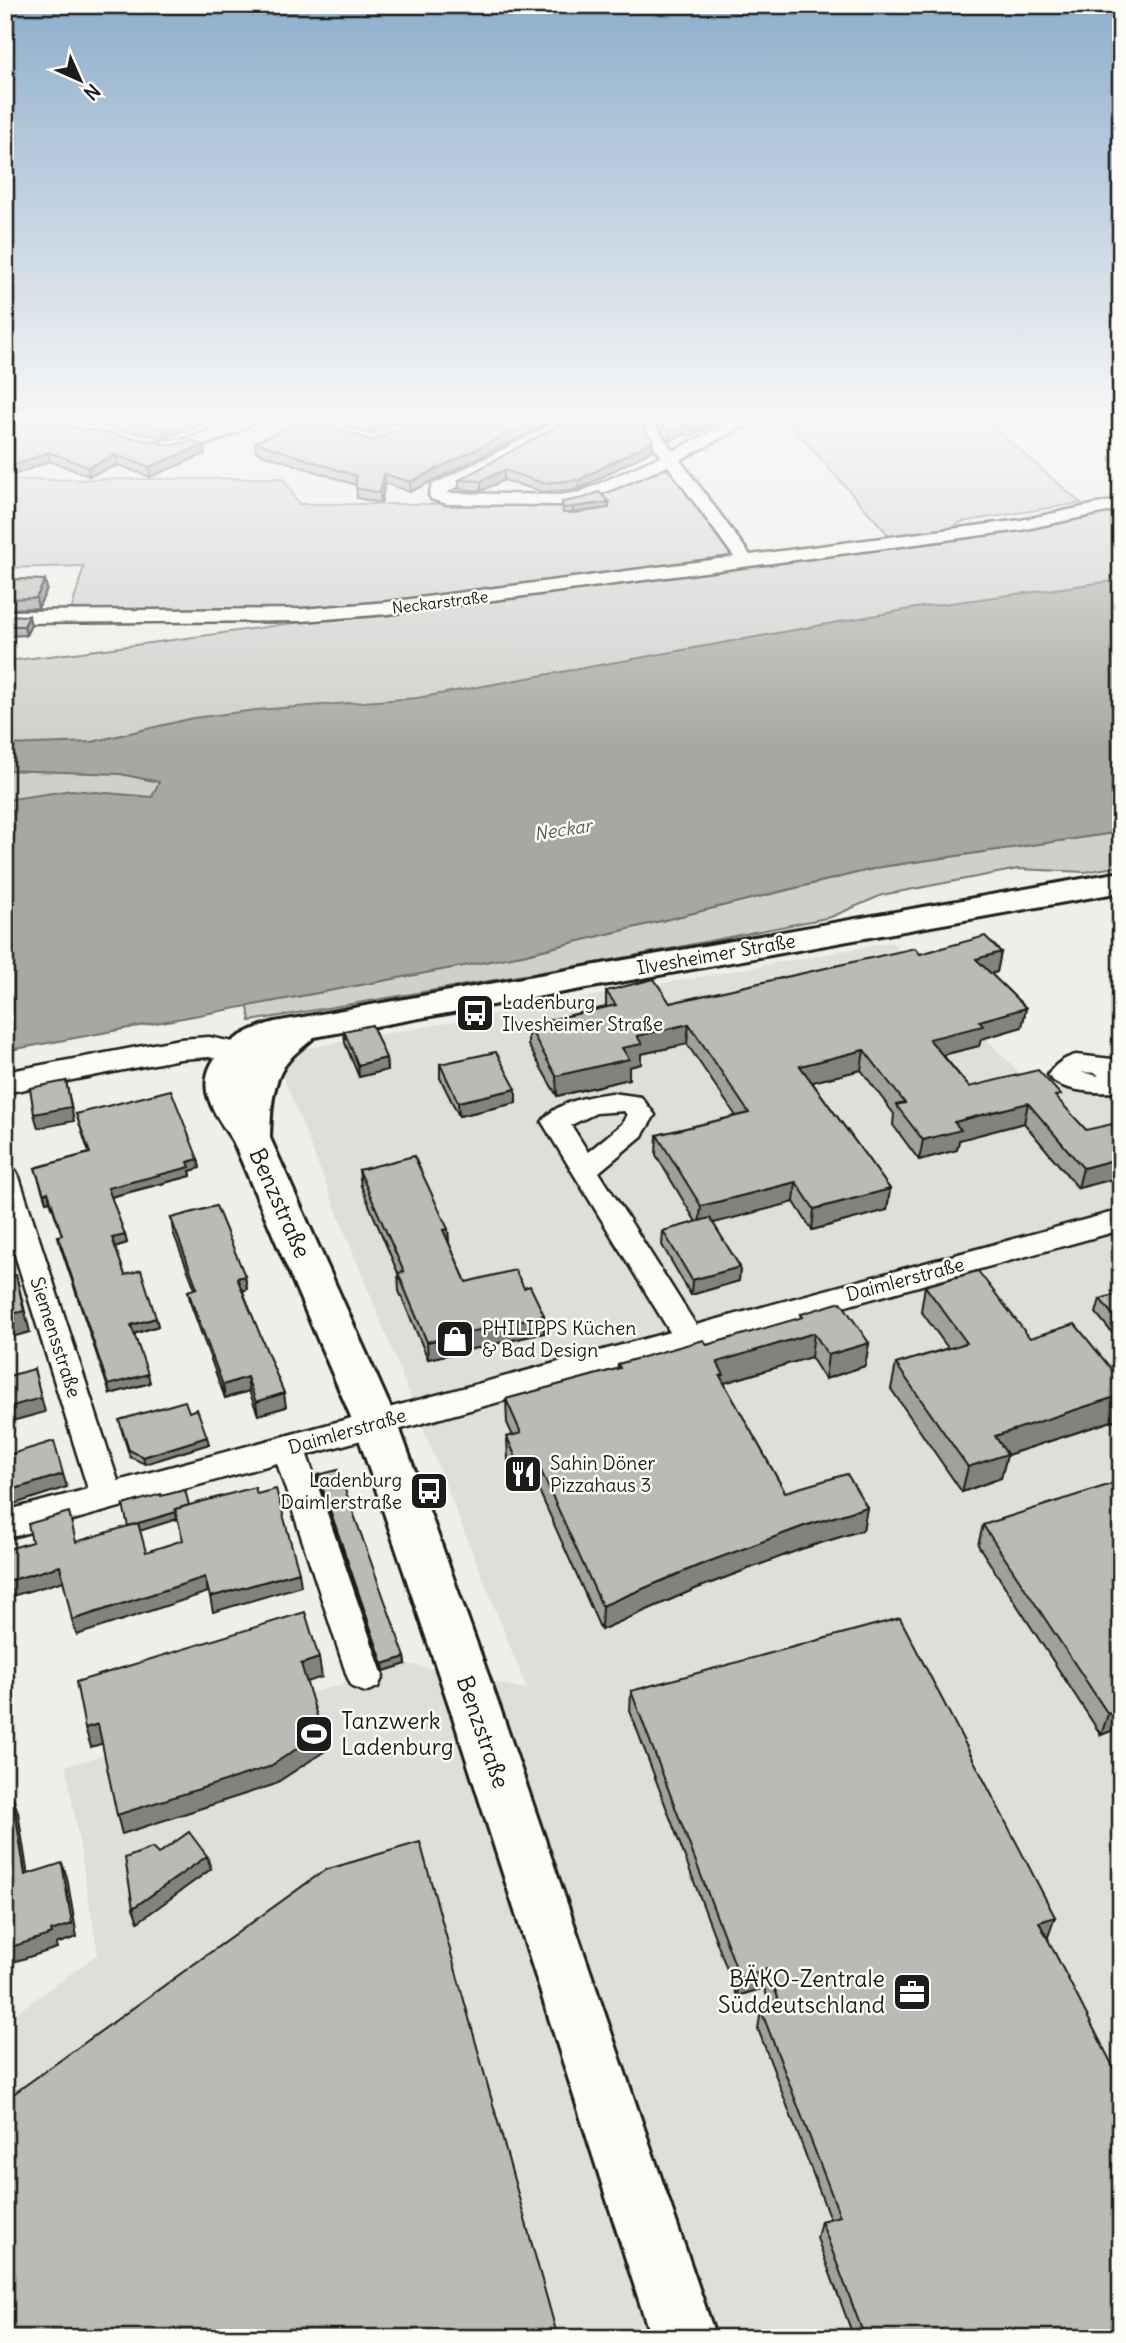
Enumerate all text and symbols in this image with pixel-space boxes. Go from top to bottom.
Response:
north arrow [46,46,116,116]
text: N [79,79,105,105]
street label: Neckarstraße [391,586,489,618]
water label: Neckar [533,813,596,845]
street label: Ilvesheimer Straße [635,928,797,980]
place label: Ladenburg Ilvesheimer Straße [502,990,663,1036]
bus stop icon: Ladenburg Ilvesheimer Straße [454,992,496,1034]
street label: Benzstraße [243,1143,318,1262]
street label: Daimlerstraße [843,1252,967,1306]
street label: Siemensstraße [25,1274,87,1400]
place label: PHILIPPS Küchen & Bad Design [482,1316,636,1362]
shop icon: PHILIPPS Küchen & Bad Design [434,1318,476,1360]
street label: Daimlerstraße [285,1403,409,1459]
place label: Sahin Döner Pizzahaus 3 [550,1451,656,1497]
restaurant icon: Sahin Döner Pizzahaus 3 [502,1453,544,1495]
place label: Ladenburg Daimlerstraße [280,1468,402,1514]
bus stop icon: Ladenburg Daimlerstraße [408,1470,450,1512]
street label: Benzstraße [451,1672,516,1792]
place label: Tanzwerk Ladenburg [341,1706,454,1761]
sports icon: Tanzwerk Ladenburg [293,1713,335,1755]
place label: BÄKO-Zentrale Süddeutschland [718,1964,885,2019]
office icon: BÄKO-Zentrale Süddeutschland [891,1971,933,2013]

